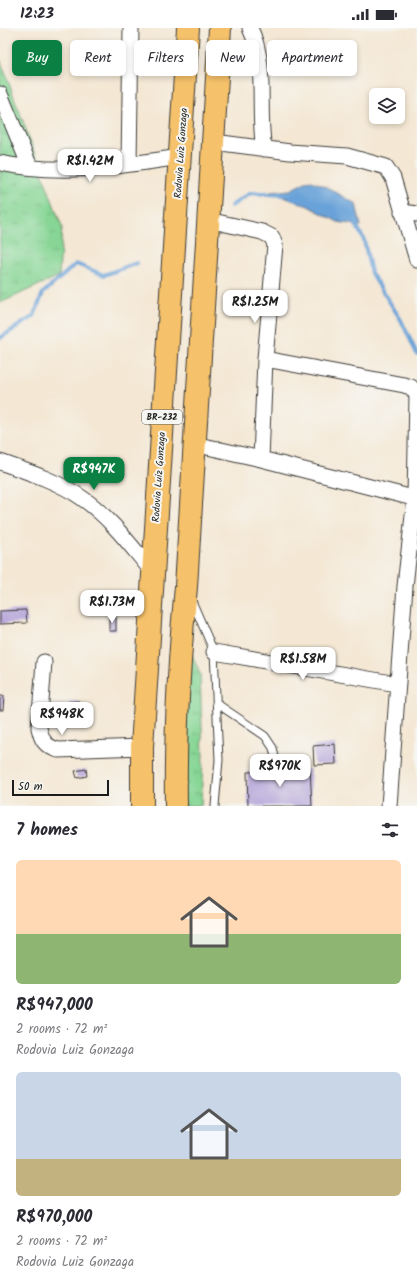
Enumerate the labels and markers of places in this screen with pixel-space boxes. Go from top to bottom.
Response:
pin: R$1.42M [53,149,127,183]
pin: R$1.25M [218,290,292,324]
pin: R$947K [61,457,127,491]
pin: R$1.73M [75,590,149,624]
pin: R$1.58M [266,647,340,681]
pin: R$948K [29,702,95,736]
pin: R$970K [247,754,313,788]

